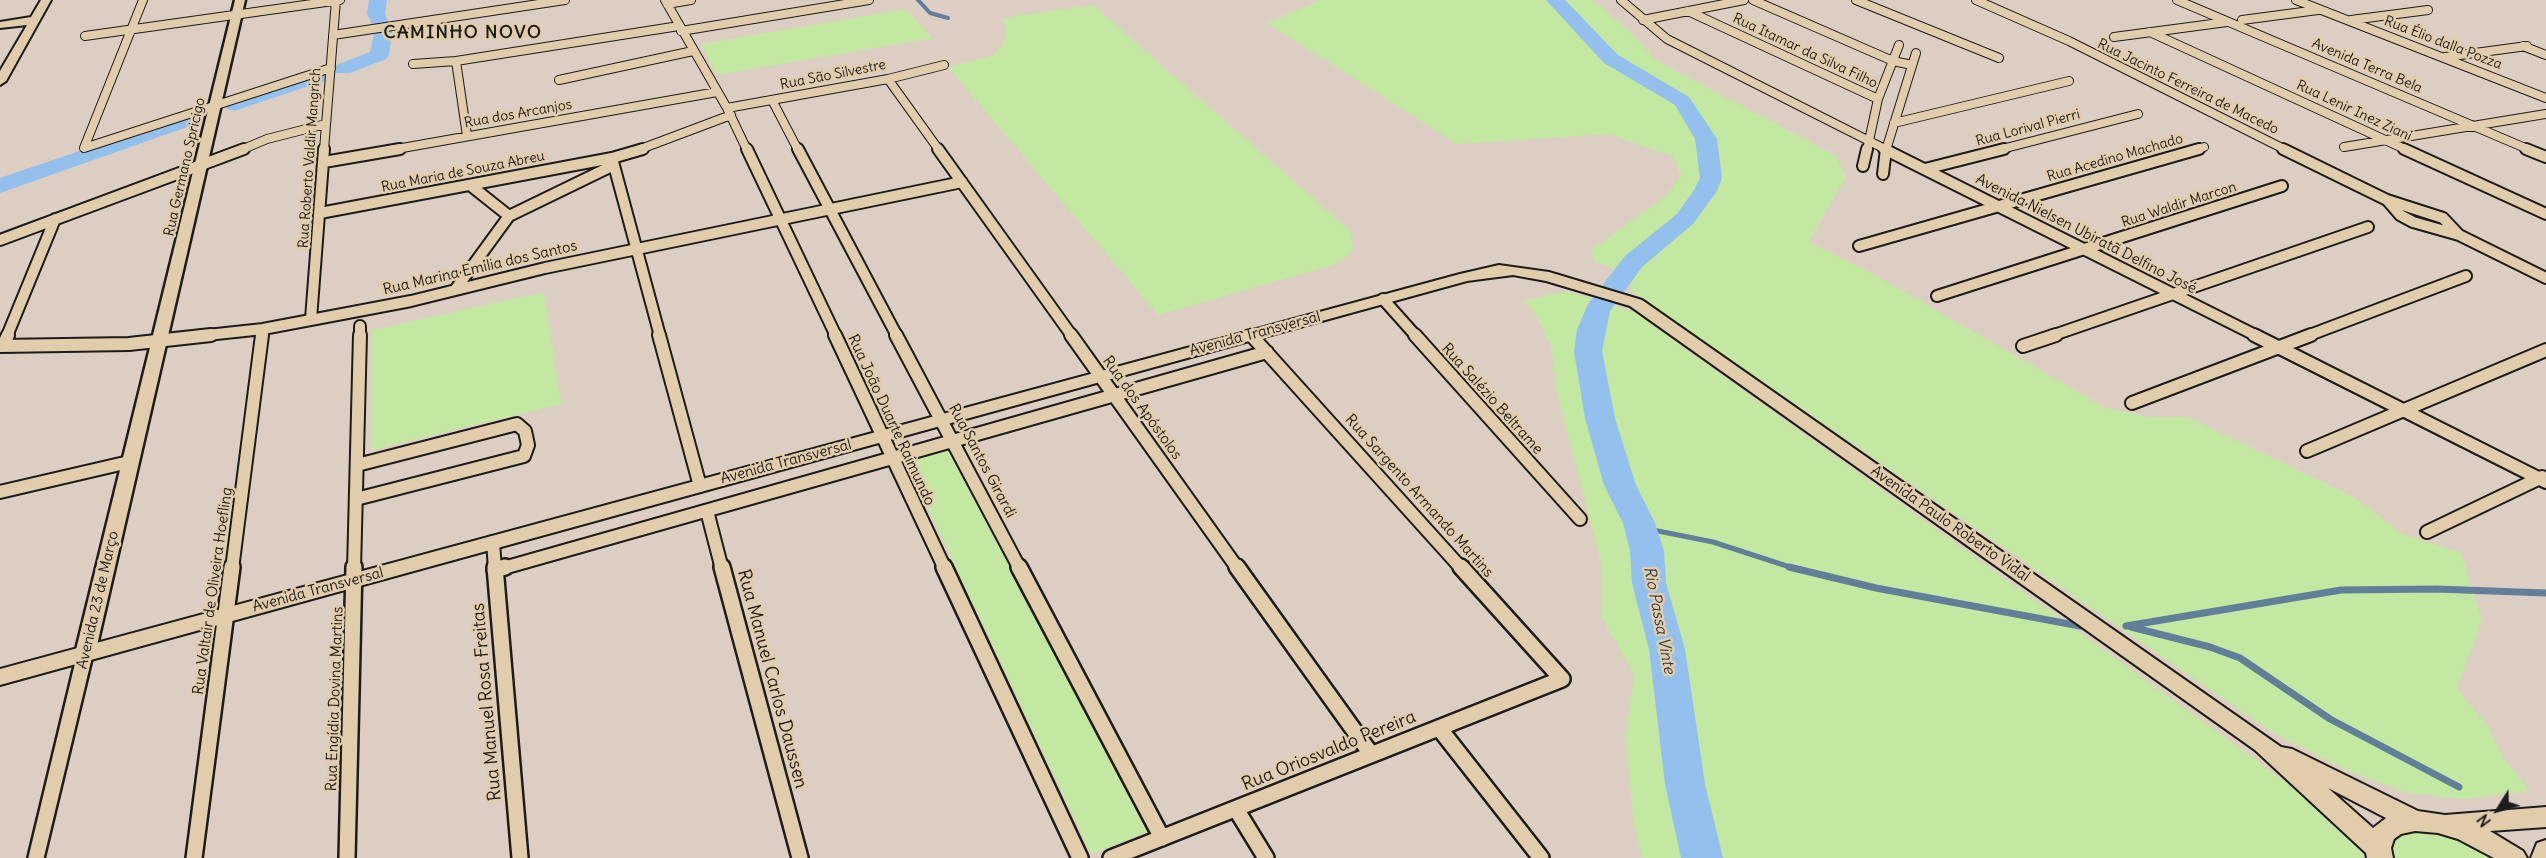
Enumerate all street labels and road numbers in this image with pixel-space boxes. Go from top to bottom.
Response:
street label: Rua Itamar da Silva Filho [1730,10,1880,92]
street label: Rua Élio dalla Pozza [2382,13,2504,73]
street label: Avenida Terra Bela [2309,35,2425,97]
street label: Rua Jacinto Ferreira de Macedo [2095,36,2281,138]
street label: Rua São Silvestre [779,56,887,94]
street label: Rua Roberto Valdir Mangrich [295,67,325,249]
street label: Rua Lenir Inez Ziani [2294,77,2414,145]
street label: Rua Germano Spricigo [161,96,209,238]
street label: Rua dos Arcanjos [463,96,573,132]
street label: Rua Lorival Pierri [1974,106,2082,150]
street label: Rua Acedino Machado [2045,131,2185,185]
street label: Rua Maria de Souza Abreu [380,148,546,196]
street label: Avenida Nielsen Ubiratã Delfino José [1972,170,2200,298]
street label: Rua Waldir Marcon [2119,178,2239,232]
street label: Rua Marina Emília dos Santos [381,237,579,299]
street label: Avenida Transversal [1187,308,1323,360]
street label: Rua João Duarte Raimundo [843,332,939,508]
street label: Rua Salézio Beltrame [1437,340,1547,458]
street label: Rua dos Apóstolos [1098,353,1186,463]
street label: Rua Santos Girardi [944,401,1020,521]
street label: Rua Sargento Armando Martins [1341,411,1497,581]
street label: Avenida Transversal [718,436,854,488]
street label: Avenida Paulo Roberto Vidal [1867,462,2033,586]
street label: Rua Valtair de Oliveira Hoefling [190,486,236,696]
street label: Avenida 23 de Março [73,529,123,671]
street label: Avenida Transversal [250,564,386,616]
street label: Rua Manuel Carlos Daussen [732,567,812,791]
street label: Rua Manuel Rosa Freitas [468,602,506,802]
street label: Rua Engídia Dovina Martins [323,606,347,792]
street label: Rua Oriosvaldo Pereira [1239,706,1419,796]

